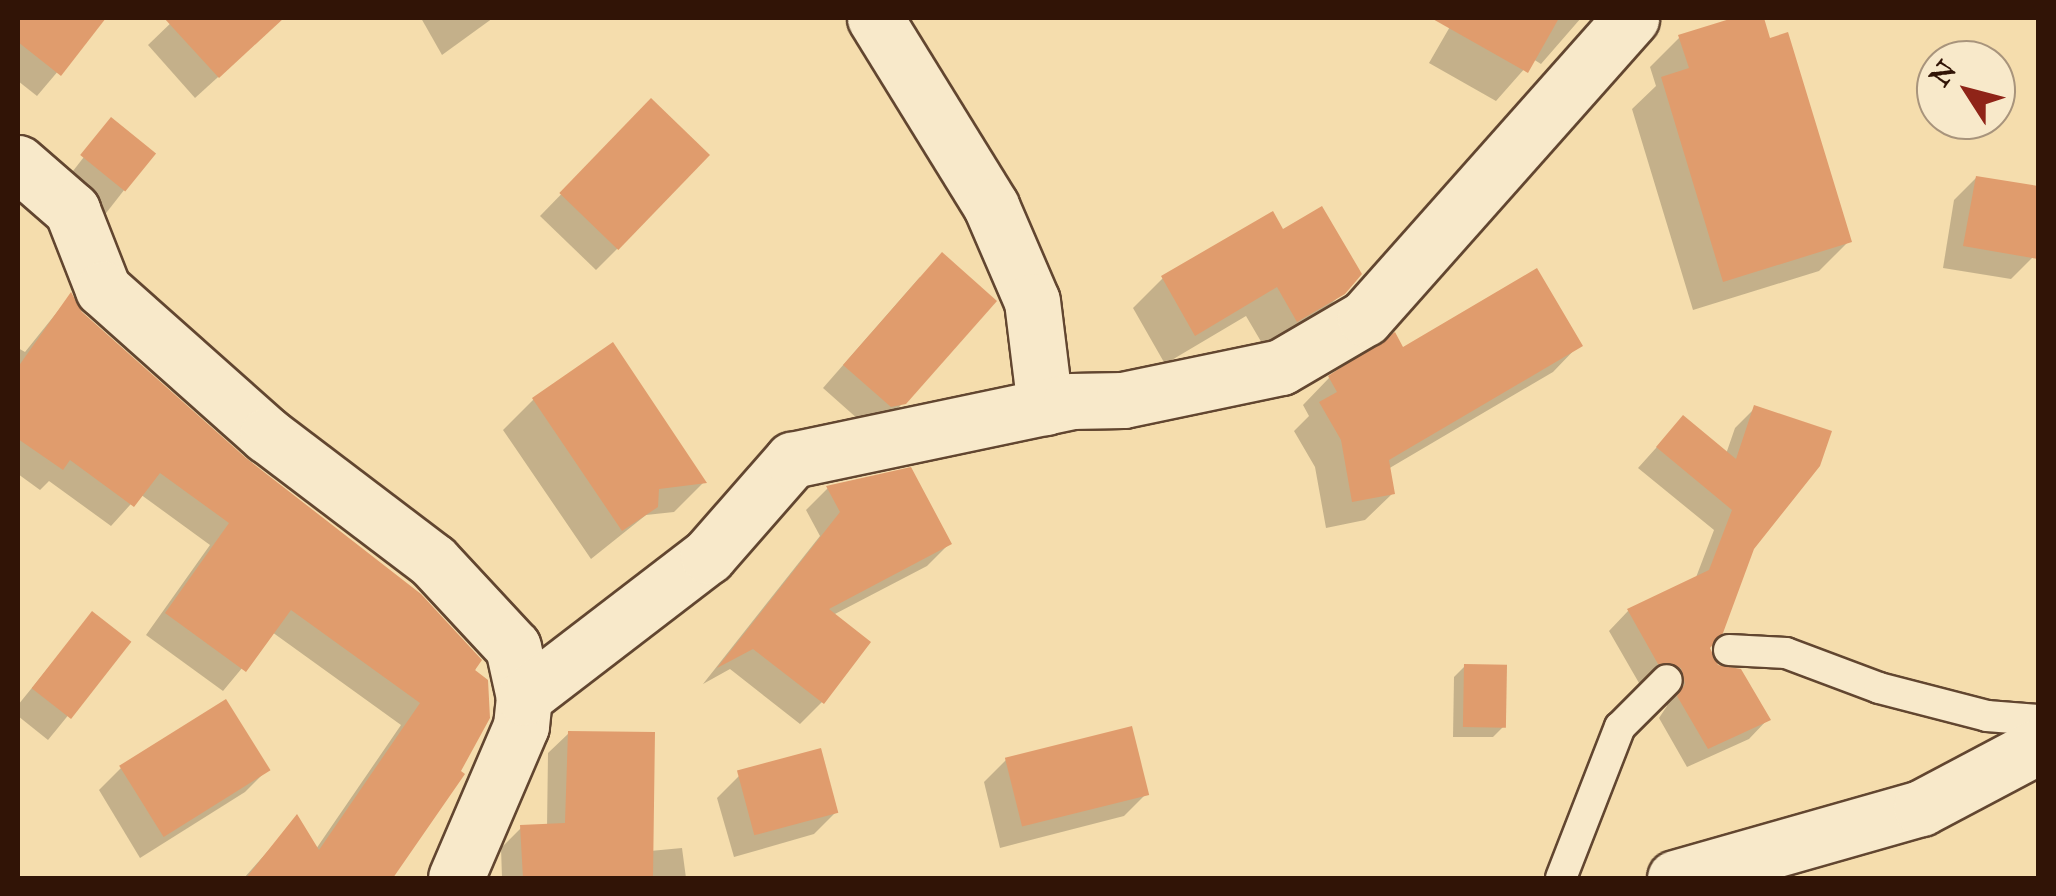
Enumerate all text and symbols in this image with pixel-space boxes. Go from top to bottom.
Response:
north arrow [1916,40,2016,140]
text: N [1922,53,1964,93]

